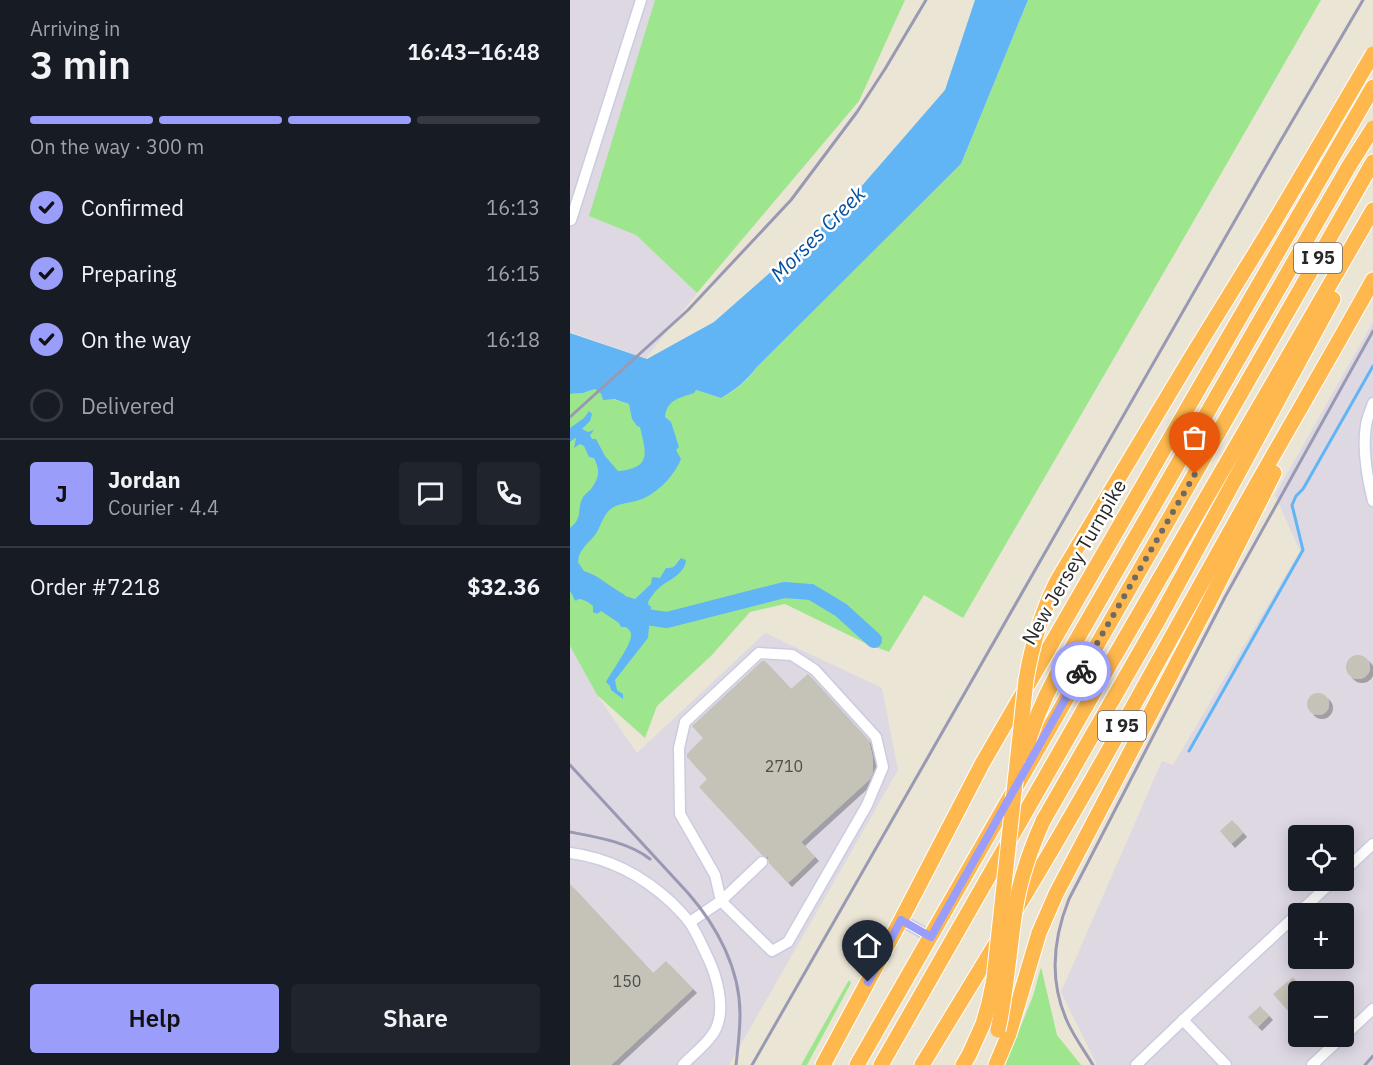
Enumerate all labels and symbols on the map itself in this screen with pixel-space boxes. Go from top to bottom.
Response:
water label: Morses Creek [764,179,872,287]
road number: I 95 [1294,243,1342,273]
pin [1169,412,1220,474]
street label: New Jersey Turnpike [1015,474,1132,650]
courier [1051,641,1111,701]
road number: I 95 [1098,711,1146,741]
house number: 2710 [765,756,803,776]
pin [842,920,893,982]
house number: 150 [613,971,641,991]

